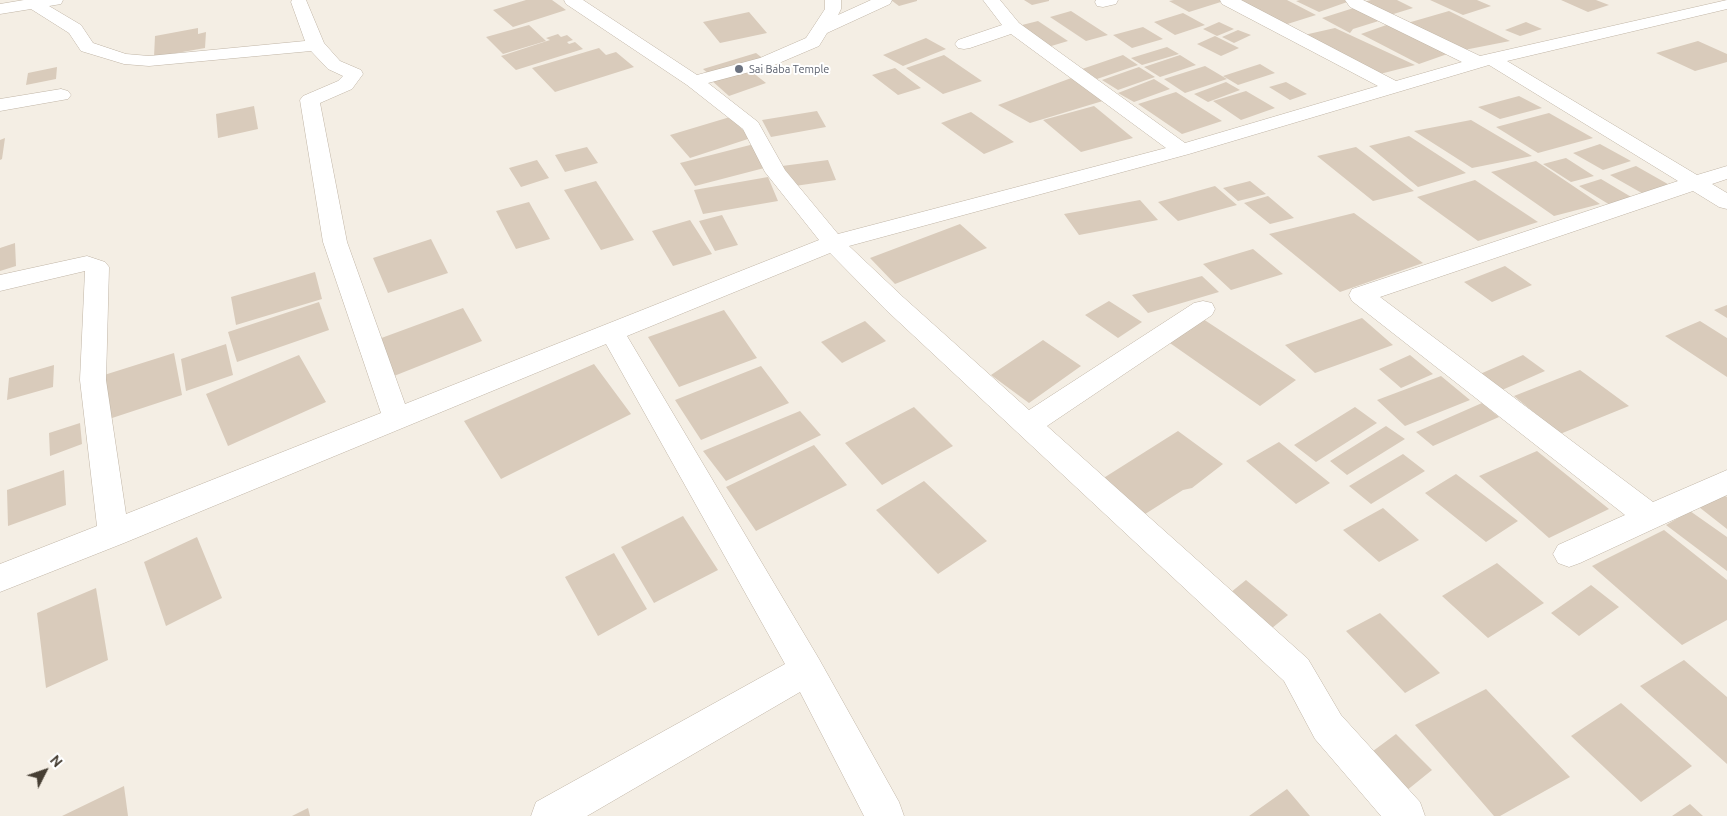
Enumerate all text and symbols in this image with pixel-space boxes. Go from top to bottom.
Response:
place label: Sai Baba Temple [749,62,829,76]
marker: Sai Baba Temple [733,63,745,75]
north arrow [20,746,70,796]
text: N [47,752,66,770]

